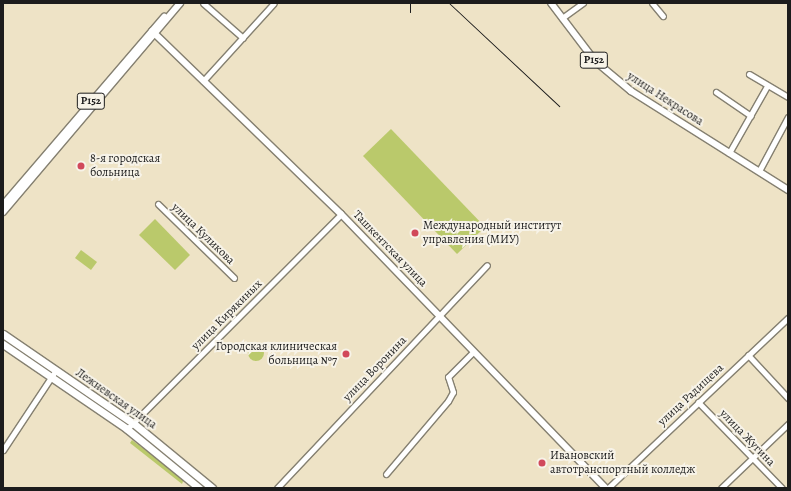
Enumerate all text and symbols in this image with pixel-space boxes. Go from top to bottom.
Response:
road number: Р152 [579,51,609,69]
street label: улица Некрасова [624,69,706,129]
road number: Р152 [76,92,106,110]
place label: 8-я городская больница [90,152,160,180]
marker: 8-я городская больница [75,160,87,172]
street label: улица Куликова [168,200,238,268]
street label: Ташкентская улица [350,208,430,290]
place label: Международный институт управления (МИУ) [423,219,561,247]
marker: Международный институт управления (МИУ) [410,228,420,238]
street label: улица Кирякиных [189,277,265,353]
street label: улица Воронина [340,333,410,405]
place label: Городская клиническая больница №7 [216,340,337,368]
marker: Городская клиническая больница №7 [340,348,352,360]
street label: улица Радищева [655,361,727,429]
street label: Лежневская улица [73,366,159,432]
street label: улица Жугина [716,407,778,469]
place label: Ивановский автотранспортный колледж [550,449,695,477]
marker: Ивановский автотранспортный колледж [537,458,547,468]

